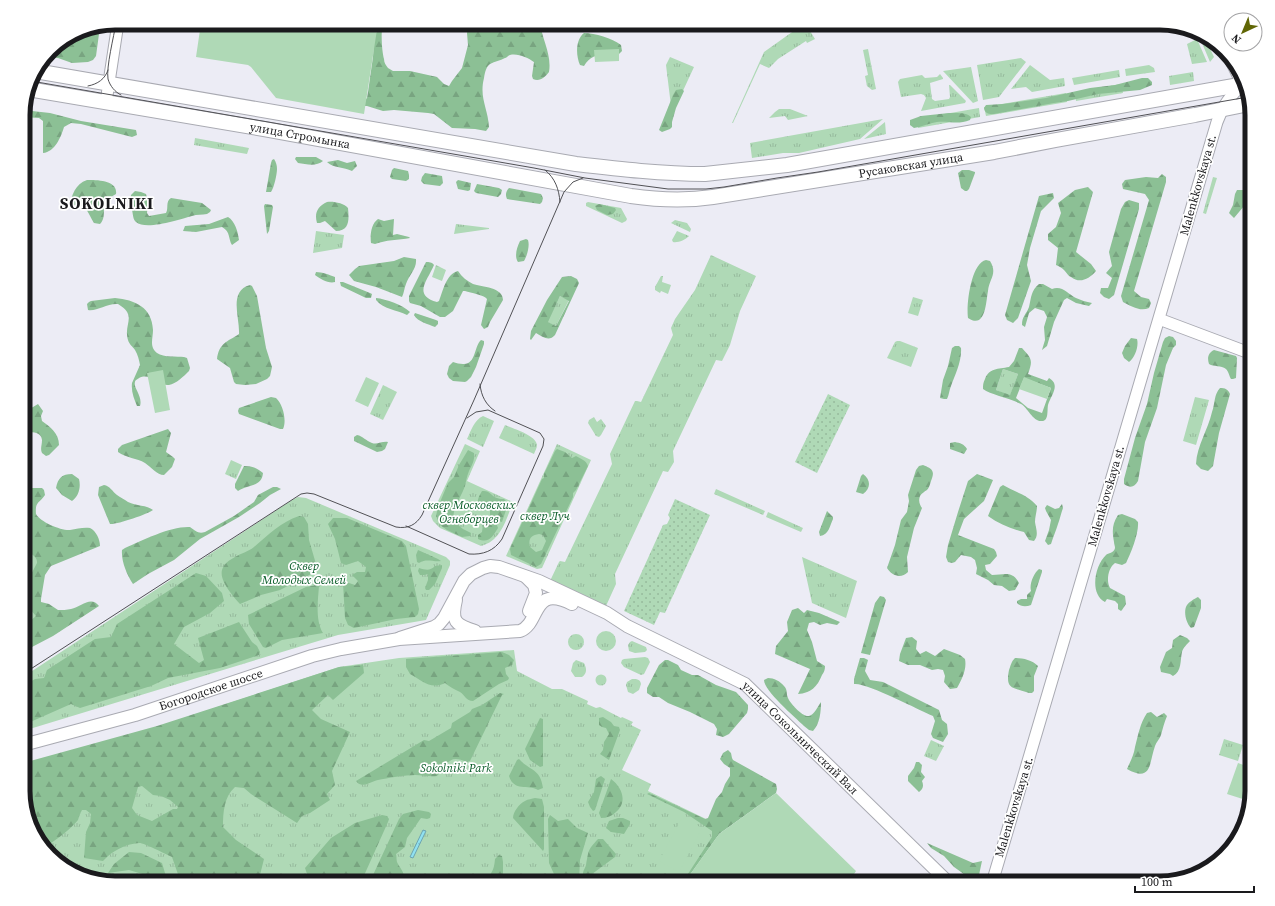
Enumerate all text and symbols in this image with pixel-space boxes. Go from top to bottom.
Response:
north arrow [1223,12,1263,52]
text: N [1228,31,1244,47]
street label: улица Стромынка [249,119,352,153]
street label: Malenkkovskaya st. [1176,133,1220,237]
street label: Русаковская улица [857,149,965,182]
district label: SOKOLNIKI [60,192,154,214]
street label: Malenkkovskaya st. [1084,444,1128,548]
park label: сквер Московских Огнеборцев [423,497,516,527]
park label: сквер Луч [520,508,571,524]
park label: Сквер Молодых Семей [261,558,346,588]
street label: Богородское шоссе [157,665,265,714]
street label: улица Сокольнический Вал [739,678,862,798]
street label: Malenkkovskaya st. [991,755,1037,859]
park label: Sokolniki Park [420,760,492,776]
scale bar [1135,868,1254,894]
text: 100 m [1141,874,1173,890]

